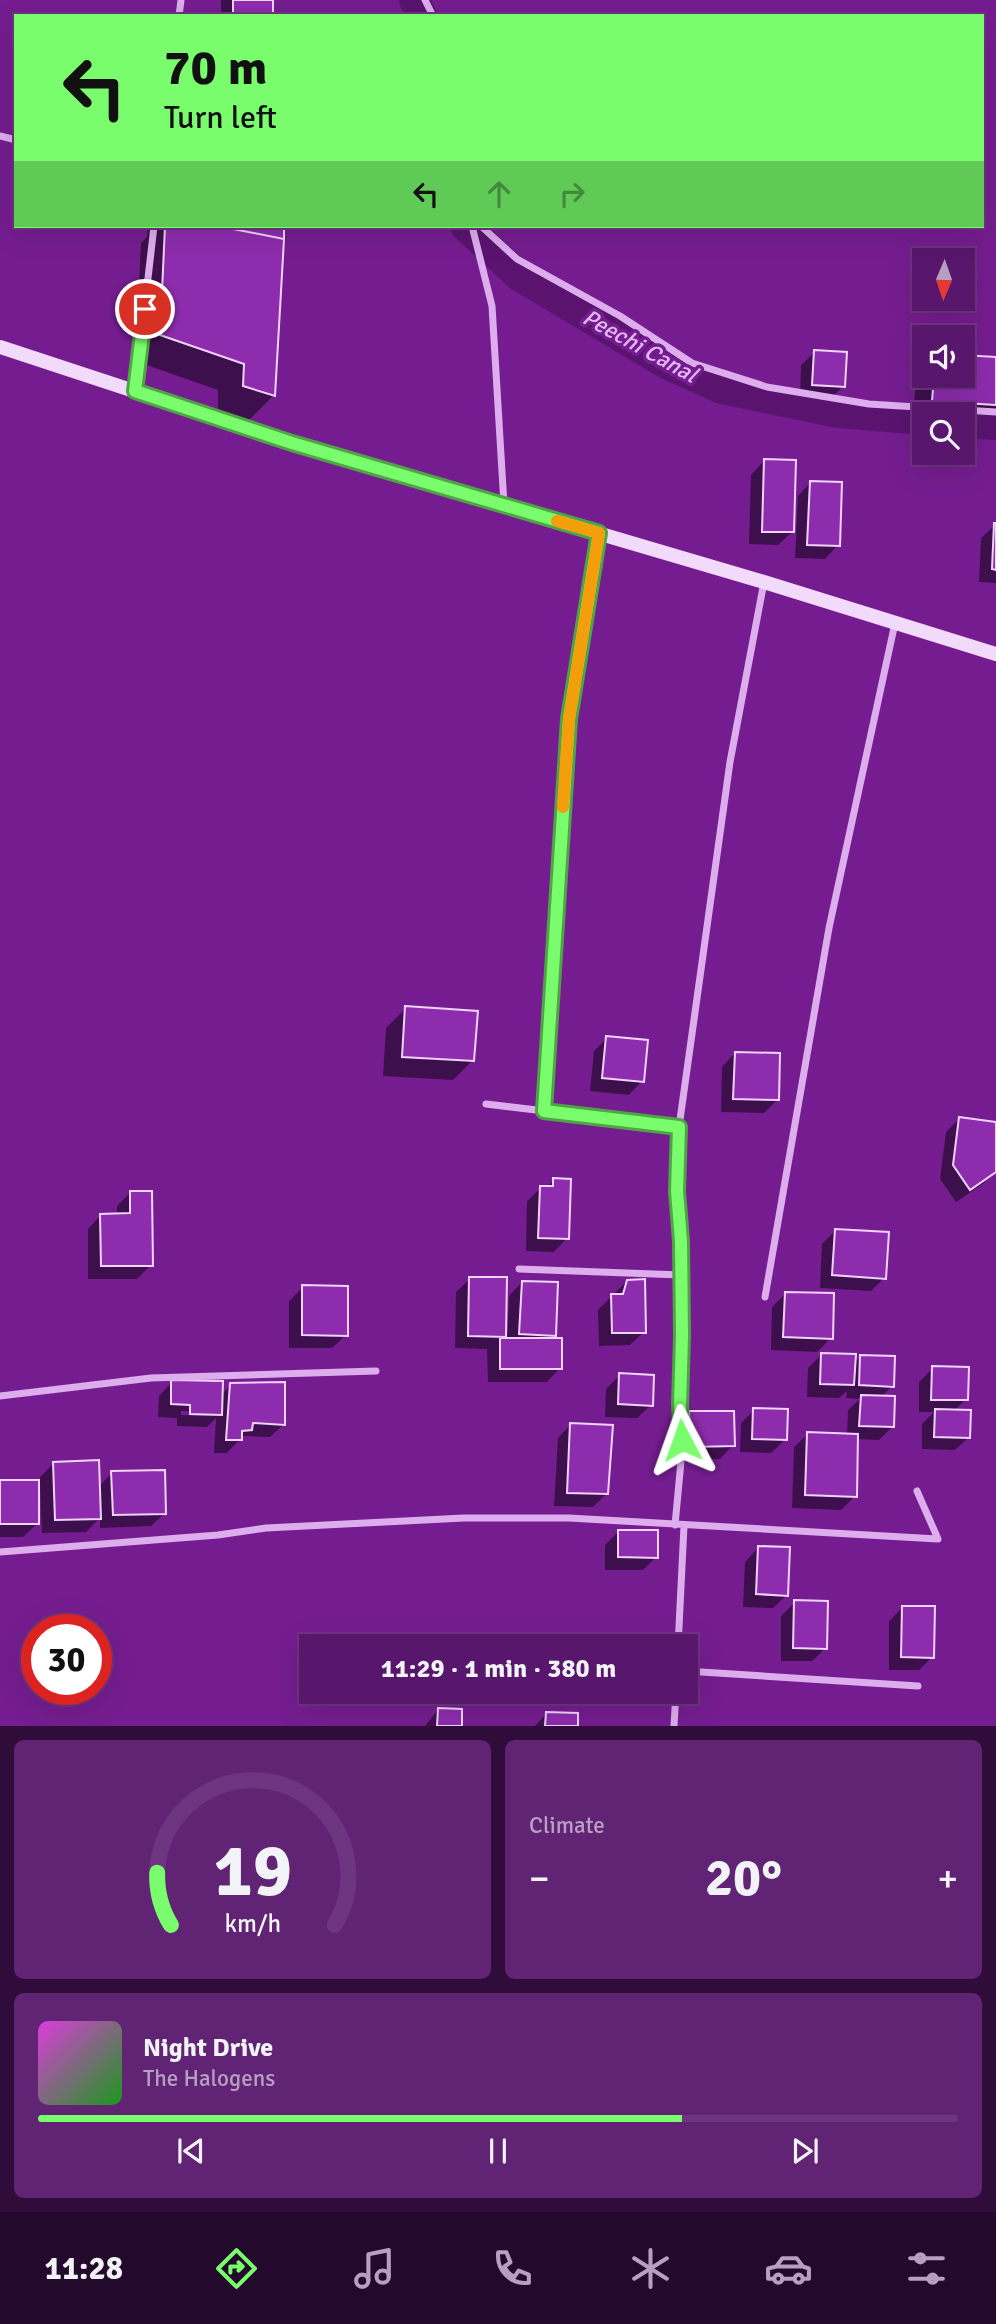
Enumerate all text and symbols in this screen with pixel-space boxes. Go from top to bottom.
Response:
text: 70 m [164,38,267,98]
icon: left [49,42,140,133]
text: Turn left [164,98,277,137]
icon: left [407,175,445,213]
icon: ahead [480,175,518,213]
icon: right [553,175,591,213]
north arrow [912,248,975,312]
map controls [912,248,975,465]
pin [115,279,175,339]
icon: arrive [126,290,164,328]
water label: Peechi Canal [578,303,704,390]
button: sound [912,325,975,388]
button: search [912,402,975,465]
position arrow [645,1403,719,1477]
speed limit sign: 30 [21,1614,112,1705]
text: 11:29 · 1 min · 380 m [381,1653,616,1685]
text: Climate [529,1811,605,1840]
text: 19 [213,1828,292,1917]
text: 20° [705,1846,782,1910]
text: − [529,1855,550,1902]
text: + [937,1855,958,1902]
text: km/h [224,1908,281,1939]
text: Night Drive [143,2032,273,2064]
text: The Halogens [143,2064,275,2093]
icon: previous [172,2132,210,2170]
icon: pause [479,2132,517,2170]
icon: next [786,2132,824,2170]
icon: directions [212,2244,261,2293]
icon: music [350,2244,399,2293]
icon: phone [488,2244,537,2293]
icon: climate [626,2244,675,2293]
icon: car [764,2244,813,2293]
icon: filters [902,2244,951,2293]
text: 11:28 [45,2249,123,2288]

